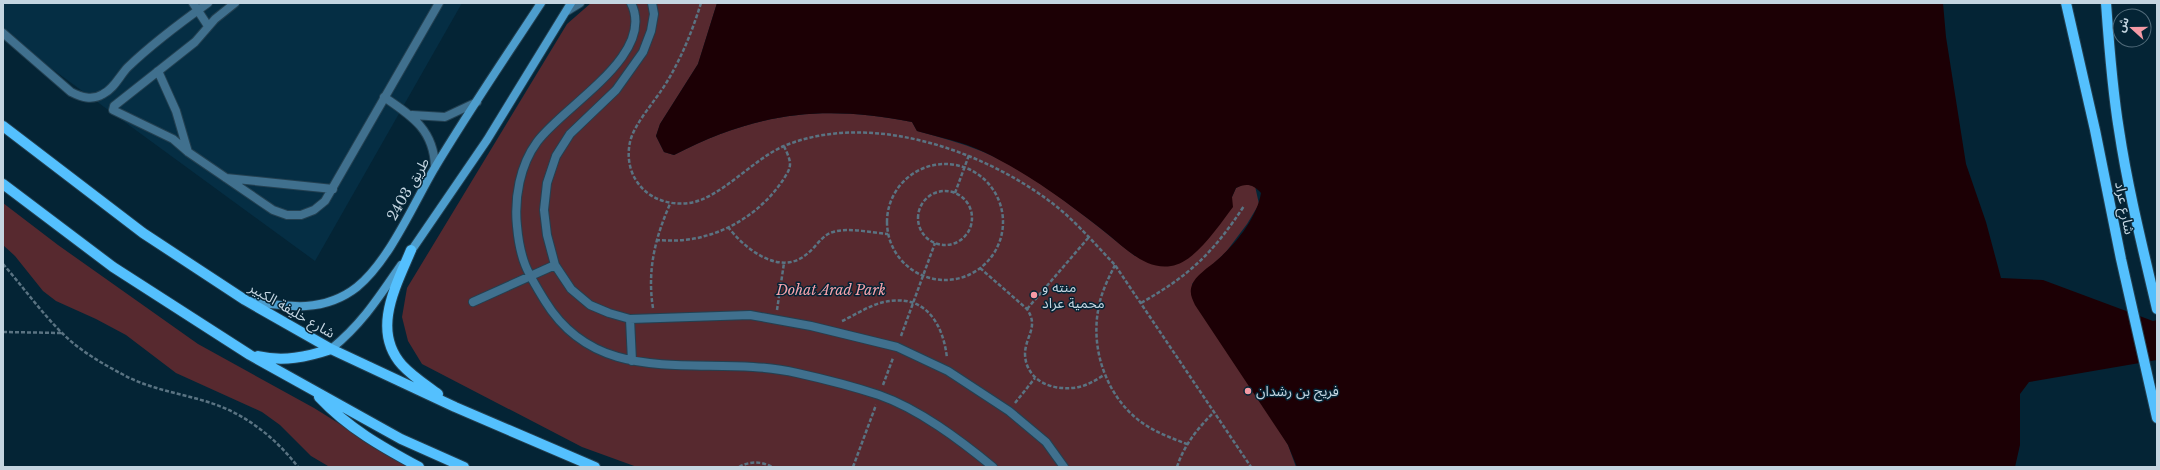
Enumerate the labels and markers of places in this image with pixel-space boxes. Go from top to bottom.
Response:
place label: منته و محمية عراد [1042,278,1105,312]
marker: منته و محمية عراد [1029,290,1039,300]
place label: فريج بن رشدان [1256,382,1339,402]
marker: فريج بن رشدان [1243,386,1253,396]

